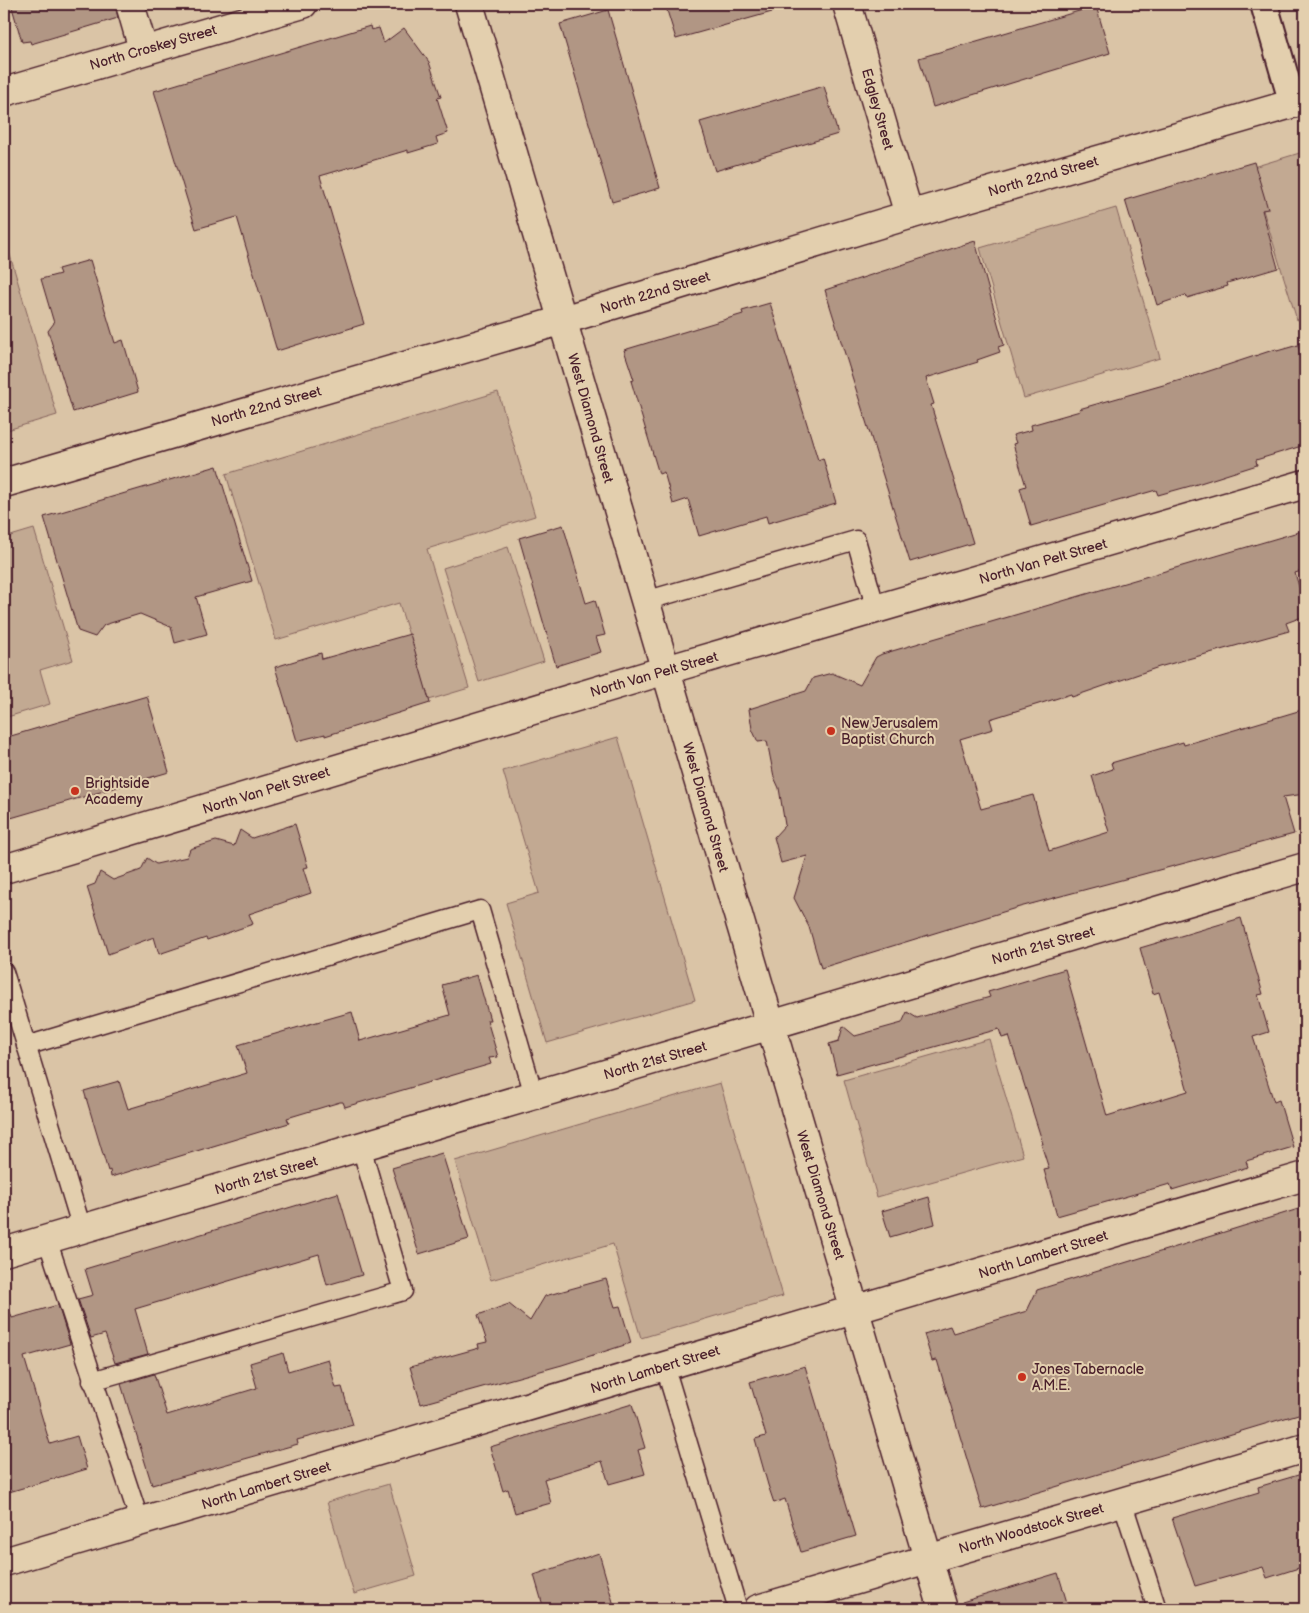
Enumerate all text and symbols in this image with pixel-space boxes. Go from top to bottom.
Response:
street label: North Croskey Street [88,21,219,74]
street label: Edgley Street [858,66,897,152]
street label: North 22nd Street [986,152,1101,200]
street label: North 22nd Street [598,267,713,317]
street label: West Diamond Street [564,351,617,486]
street label: North 22nd Street [209,382,324,430]
street label: North Van Pelt Street [977,535,1110,588]
street label: North Van Pelt Street [588,648,721,701]
place label: New Jerusalem Baptist Church [841,715,938,748]
marker: New Jerusalem Baptist Church [825,725,837,737]
street label: West Diamond Street [679,740,732,875]
street label: North Van Pelt Street [200,763,332,818]
place label: Brightside Academy [85,775,149,808]
marker: Brightside Academy [69,785,81,797]
street label: North 21st Street [990,922,1097,968]
street label: North 21st Street [602,1037,709,1083]
street label: West Diamond Street [793,1129,848,1262]
street label: North 21st Street [213,1152,320,1198]
street label: North Lambert Street [976,1226,1111,1282]
street label: North Lambert Street [588,1341,723,1397]
place label: Jones Tabernacle A.M.E. [1032,1361,1144,1394]
marker: Jones Tabernacle A.M.E. [1016,1371,1028,1383]
street label: North Lambert Street [199,1457,334,1513]
street label: North Woodstock Street [957,1499,1106,1557]

